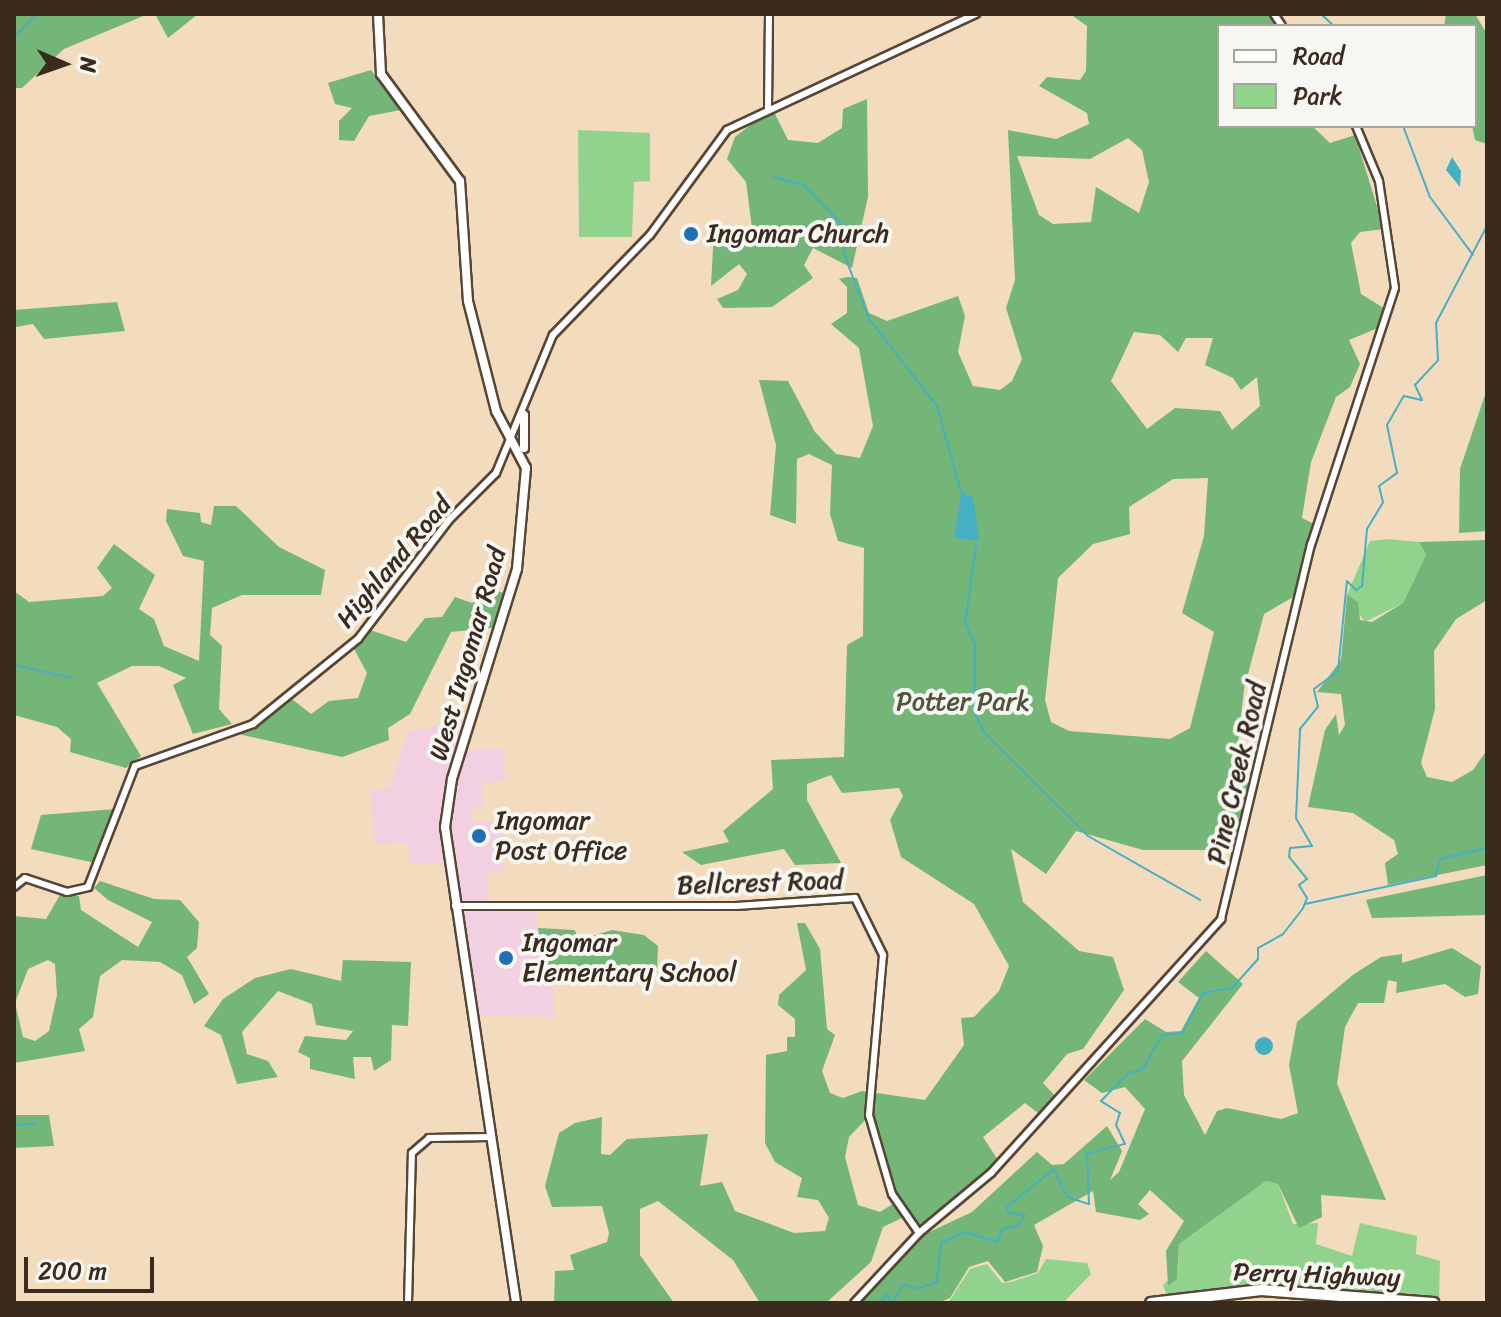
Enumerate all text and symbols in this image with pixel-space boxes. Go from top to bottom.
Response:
north arrow [24,24,104,104]
legend [1217,24,1477,128]
text: Road [1293,35,1344,77]
text: N [69,57,108,73]
text: Park [1293,75,1342,117]
place label: Ingomar Church [707,218,889,250]
marker: Ingomar Church [682,225,700,243]
street label: Highland Road [330,490,458,634]
street label: West Ingomar Road [423,544,513,764]
street label: Pine Creek Road [1201,678,1273,868]
park label: Potter Park [896,686,1030,718]
place label: Ingomar Post Office [495,805,627,866]
marker: Ingomar Post Office [470,827,488,845]
street label: Bellcrest Road [676,865,844,901]
place label: Ingomar Elementary School [522,927,737,988]
marker: Ingomar Elementary School [497,949,515,967]
scale bar [28,1241,158,1291]
text: 200 m [38,1250,107,1292]
street label: Perry Highway [1233,1256,1401,1294]

